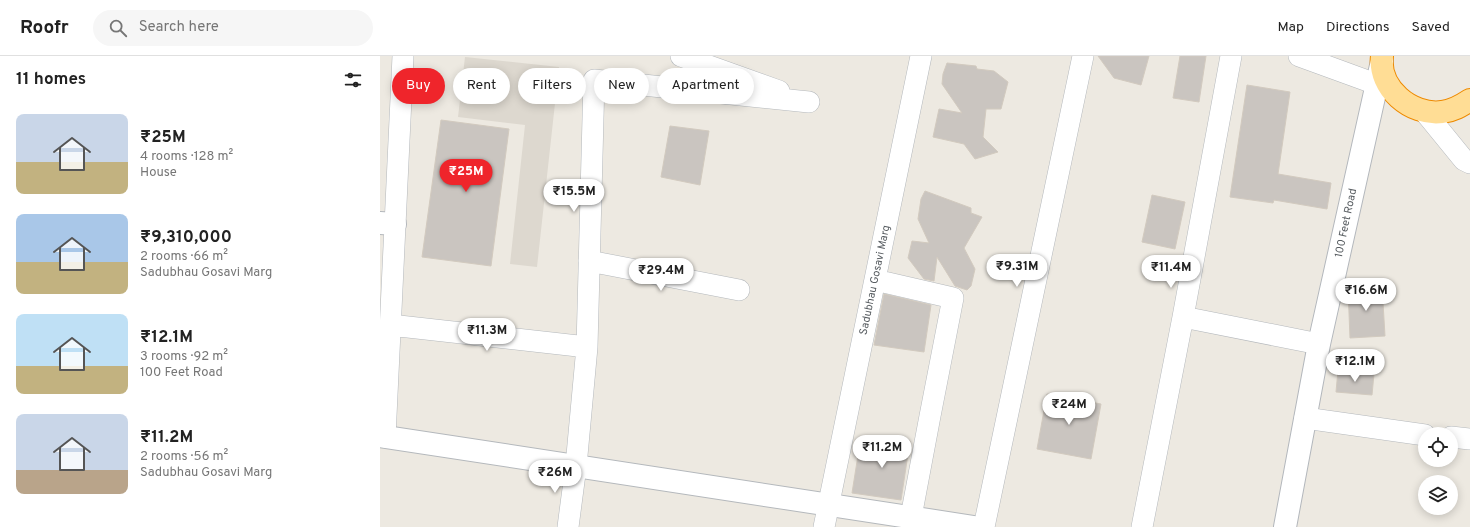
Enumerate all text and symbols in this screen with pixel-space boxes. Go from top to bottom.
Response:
search box [93,10,373,46]
text: Roofr [20,16,69,40]
icon: search [107,17,129,39]
text: Search here [139,18,219,37]
text: Map [1278,19,1304,36]
text: Directions [1326,19,1390,36]
text: Saved [1412,19,1450,36]
chip: Buy [392,68,445,104]
chip: Rent [453,68,510,104]
chip: Filters [518,68,586,104]
chip: New [594,68,649,104]
chip: Apartment [657,68,754,104]
text: 11 homes [16,69,86,91]
icon: filters [342,69,364,91]
text: ₹25M [140,127,186,149]
icon: home [48,130,96,178]
text: 4 rooms · 128 m² [140,149,233,165]
pin: ₹25M [442,159,490,193]
text: ₹25M [449,164,483,180]
text: House [140,165,177,181]
pin: ₹15.5M [541,179,607,213]
text: ₹15.5M [552,184,596,200]
street label: 100 Feet Road [1332,187,1360,259]
street label: Sadubhau Gosavi Marg [857,224,893,336]
text: ₹9,310,000 [140,227,232,249]
icon: home [48,230,96,278]
text: 2 rooms · 66 m² [140,249,228,265]
pin: ₹9.31M [984,254,1050,288]
pin: ₹11.4M [1138,255,1204,289]
pin: ₹29.4M [628,258,694,292]
text: ₹9.31M [995,259,1039,275]
text: ₹11.4M [1150,260,1192,276]
text: ₹29.4M [638,263,684,279]
text: Sadubhau Gosavi Marg [140,265,272,281]
pin: ₹16.6M [1333,278,1399,312]
text: ₹16.6M [1344,283,1388,299]
pin: ₹11.3M [454,318,520,352]
text: ₹11.3M [467,323,507,339]
text: ₹12.1M [140,327,193,349]
icon: home [48,330,96,378]
text: 3 rooms · 92 m² [140,349,228,365]
pin: ₹12.1M [1322,349,1388,383]
text: ₹12.1M [1335,354,1375,370]
text: 100 Feet Road [140,365,223,381]
pin: ₹24M [1045,392,1093,426]
text: ₹24M [1051,397,1087,413]
text: ₹11.2M [140,427,193,449]
map controls [1418,427,1458,515]
button: locate [1418,427,1458,467]
icon: home [48,430,96,478]
pin: ₹11.2M [849,435,915,469]
text: ₹11.2M [862,440,902,456]
text: 2 rooms · 56 m² [140,449,228,465]
pin: ₹26M [531,460,579,494]
text: Sadubhau Gosavi Marg [140,465,272,481]
text: ₹26M [537,465,573,481]
button: layers [1418,475,1458,515]

